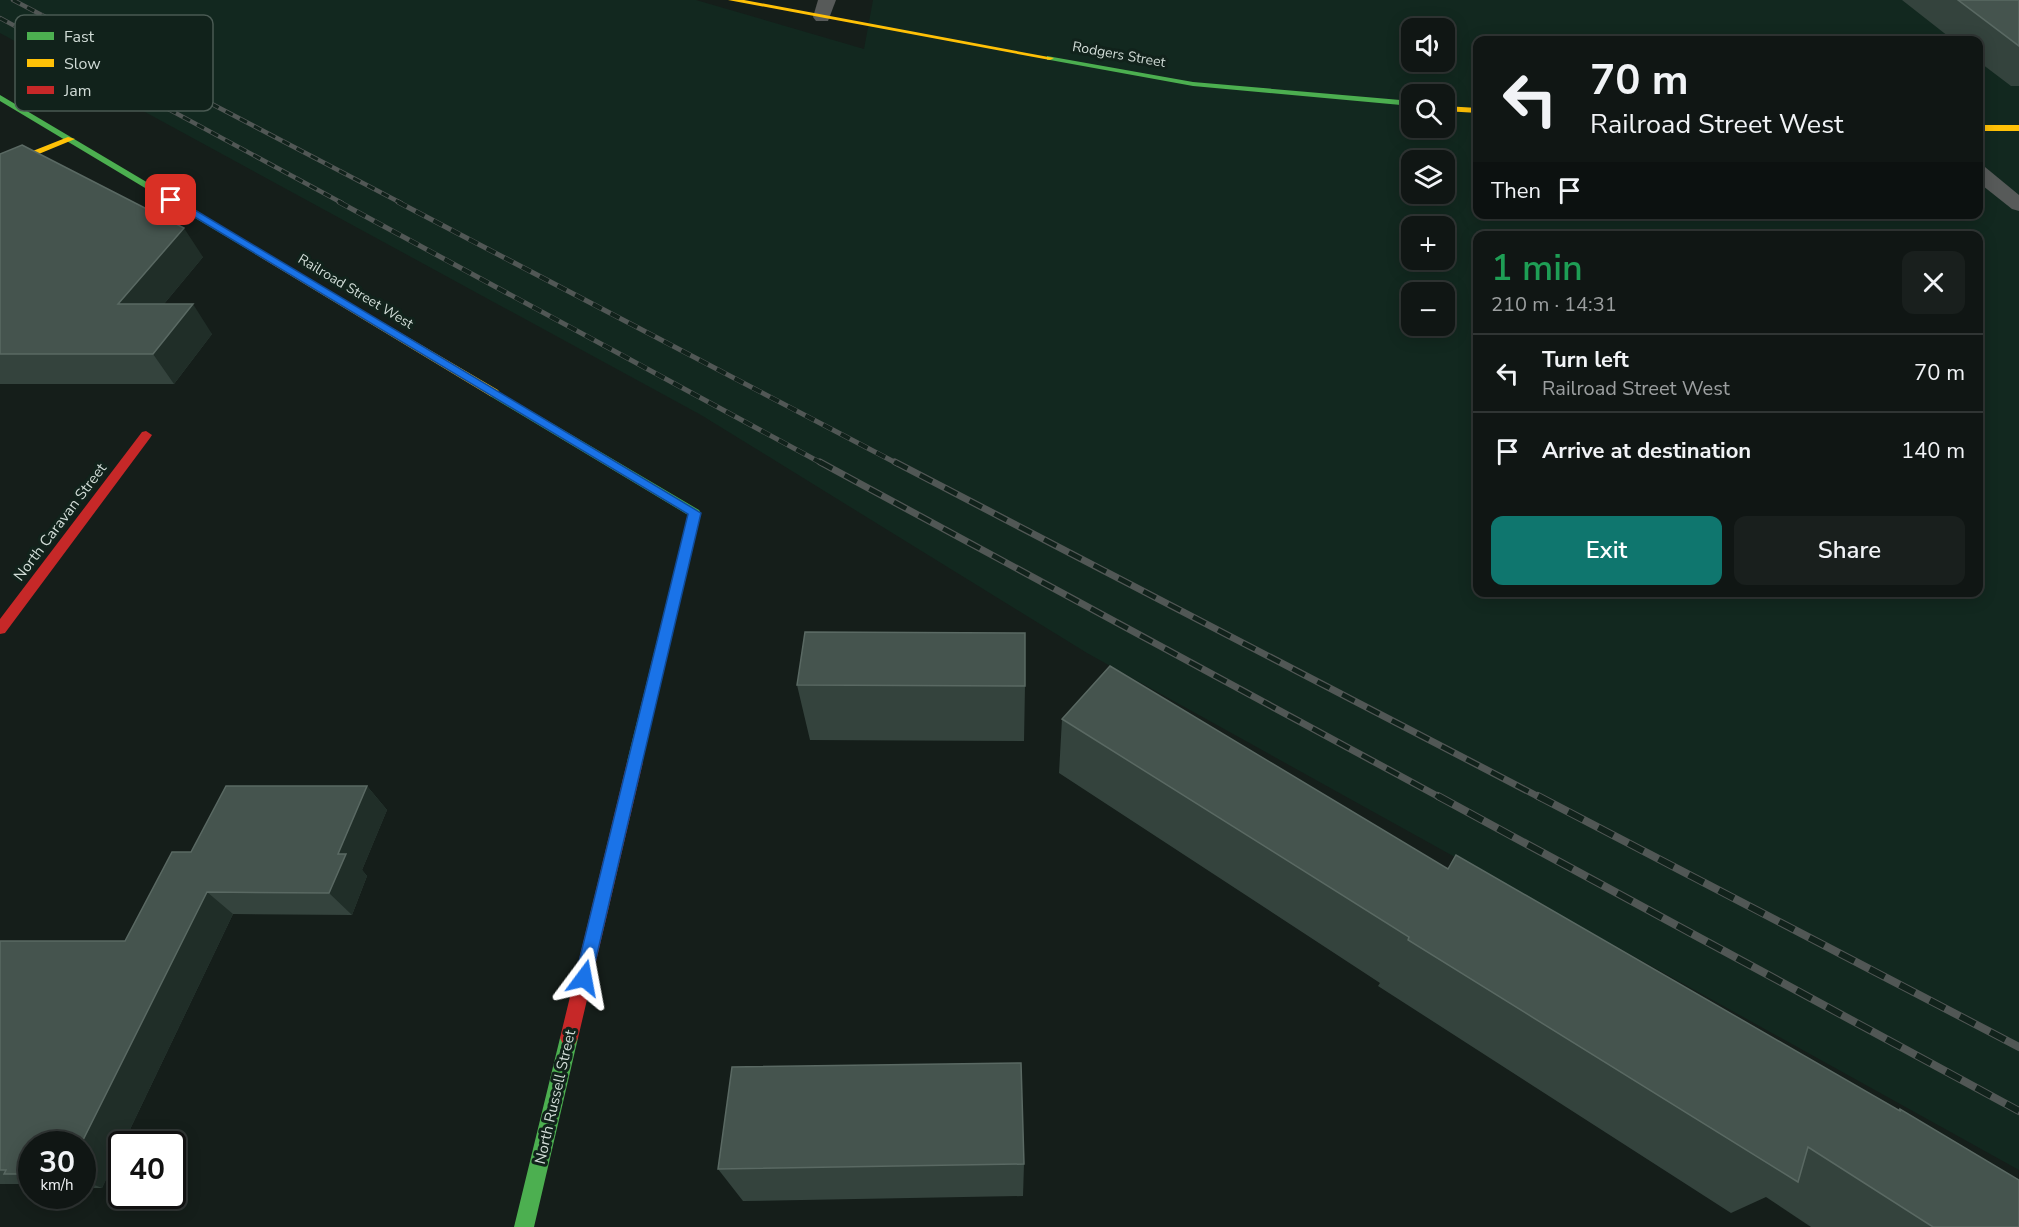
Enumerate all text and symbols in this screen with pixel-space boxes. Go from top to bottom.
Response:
legend [15,15,213,111]
map controls [1401,18,1455,336]
button: sound [1401,18,1455,72]
text: Fast [64,26,95,48]
street label: Rodgers Street [1071,37,1167,72]
text: 70 m [1590,52,1689,109]
text: Slow [64,53,101,75]
icon: left [1491,60,1569,138]
text: Jam [63,80,91,102]
button: search [1401,84,1455,138]
text: Railroad Street West [1590,106,1844,143]
button: layers [1401,150,1455,204]
pin [145,174,196,225]
icon: arrive [1553,174,1586,207]
text: Then [1491,176,1541,206]
icon: arrive [154,183,187,216]
button: + [1401,216,1455,270]
text: 1 min [1491,244,1583,293]
street label: Railroad Street West [295,249,417,333]
button: close [1902,251,1965,314]
button: − [1401,282,1455,336]
text: 210 m · 14:31 [1491,291,1617,318]
text: Turn left [1542,345,1629,375]
icon: left [1491,357,1524,390]
text: 70 m [1914,358,1965,388]
text: Railroad Street West [1542,375,1730,402]
icon: arrive [1491,435,1524,468]
text: Arrive at destination [1542,436,1751,466]
text: 140 m [1901,436,1965,466]
street label: North Caravan Street [9,458,111,585]
button: Exit [1491,516,1722,585]
button: Share [1734,516,1965,585]
position arrow [552,946,616,1010]
street label: North Russell Street [530,1027,580,1166]
speed limit sign: 40 [108,1131,186,1209]
text: 30 [39,1142,75,1183]
text: km/h [40,1175,74,1195]

